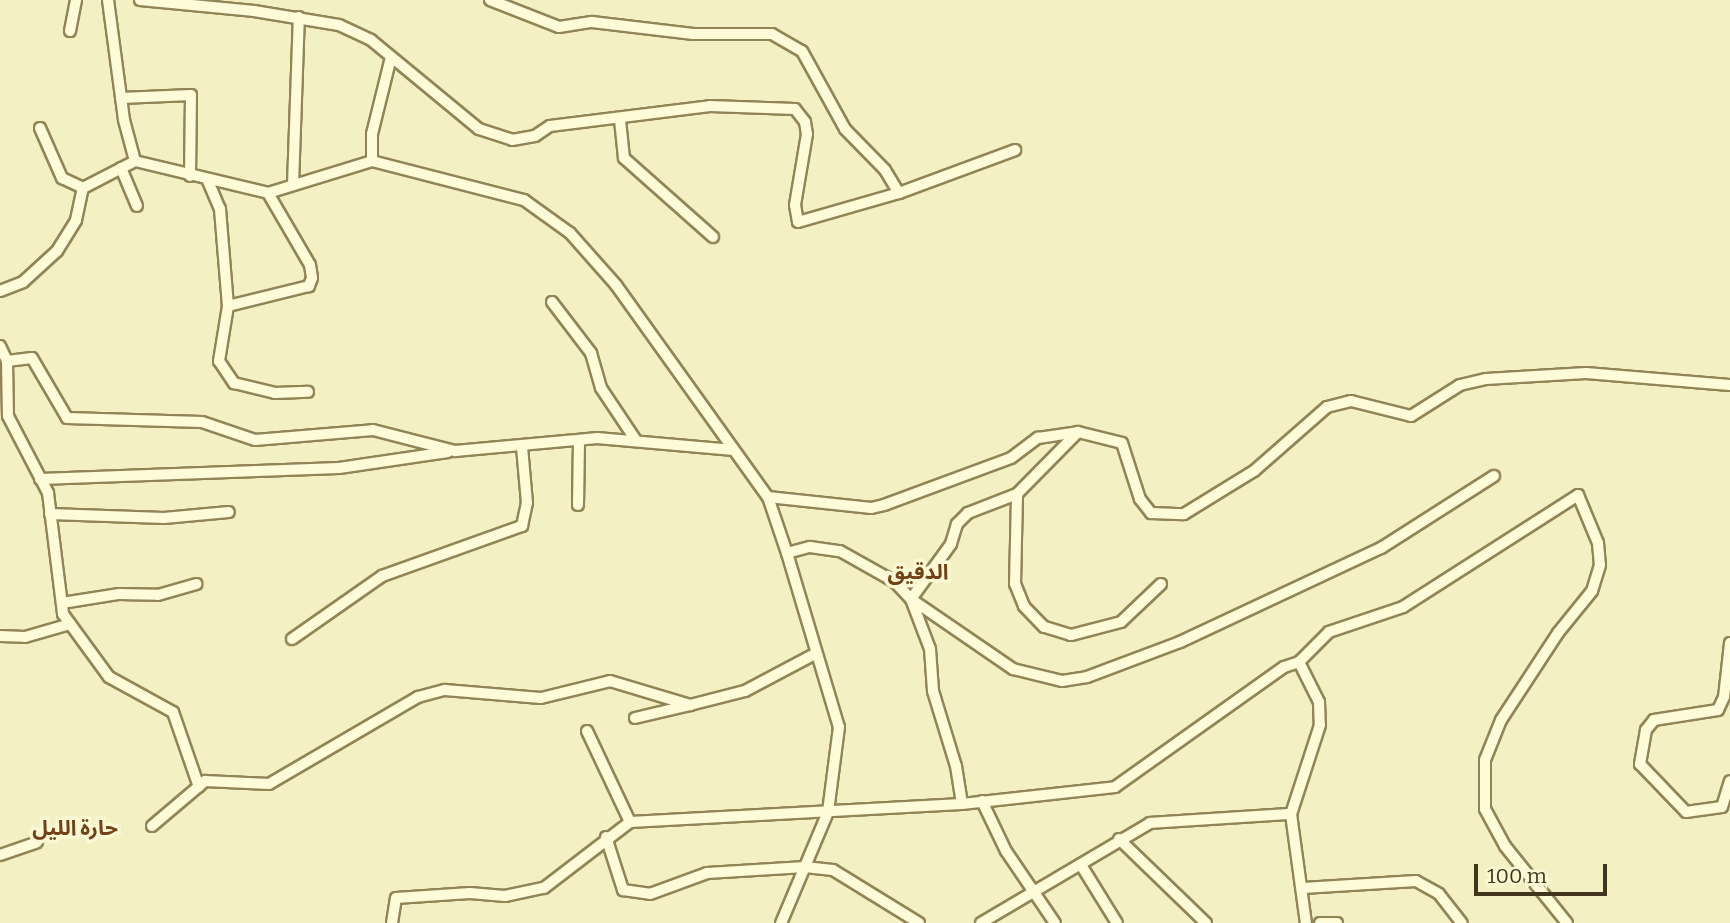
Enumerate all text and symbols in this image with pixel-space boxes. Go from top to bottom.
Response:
district label: الدقيق [887,559,949,585]
district label: حارة الليل [32,815,118,841]
scale bar [1478,850,1611,894]
text: 100 m [1487,863,1547,889]

